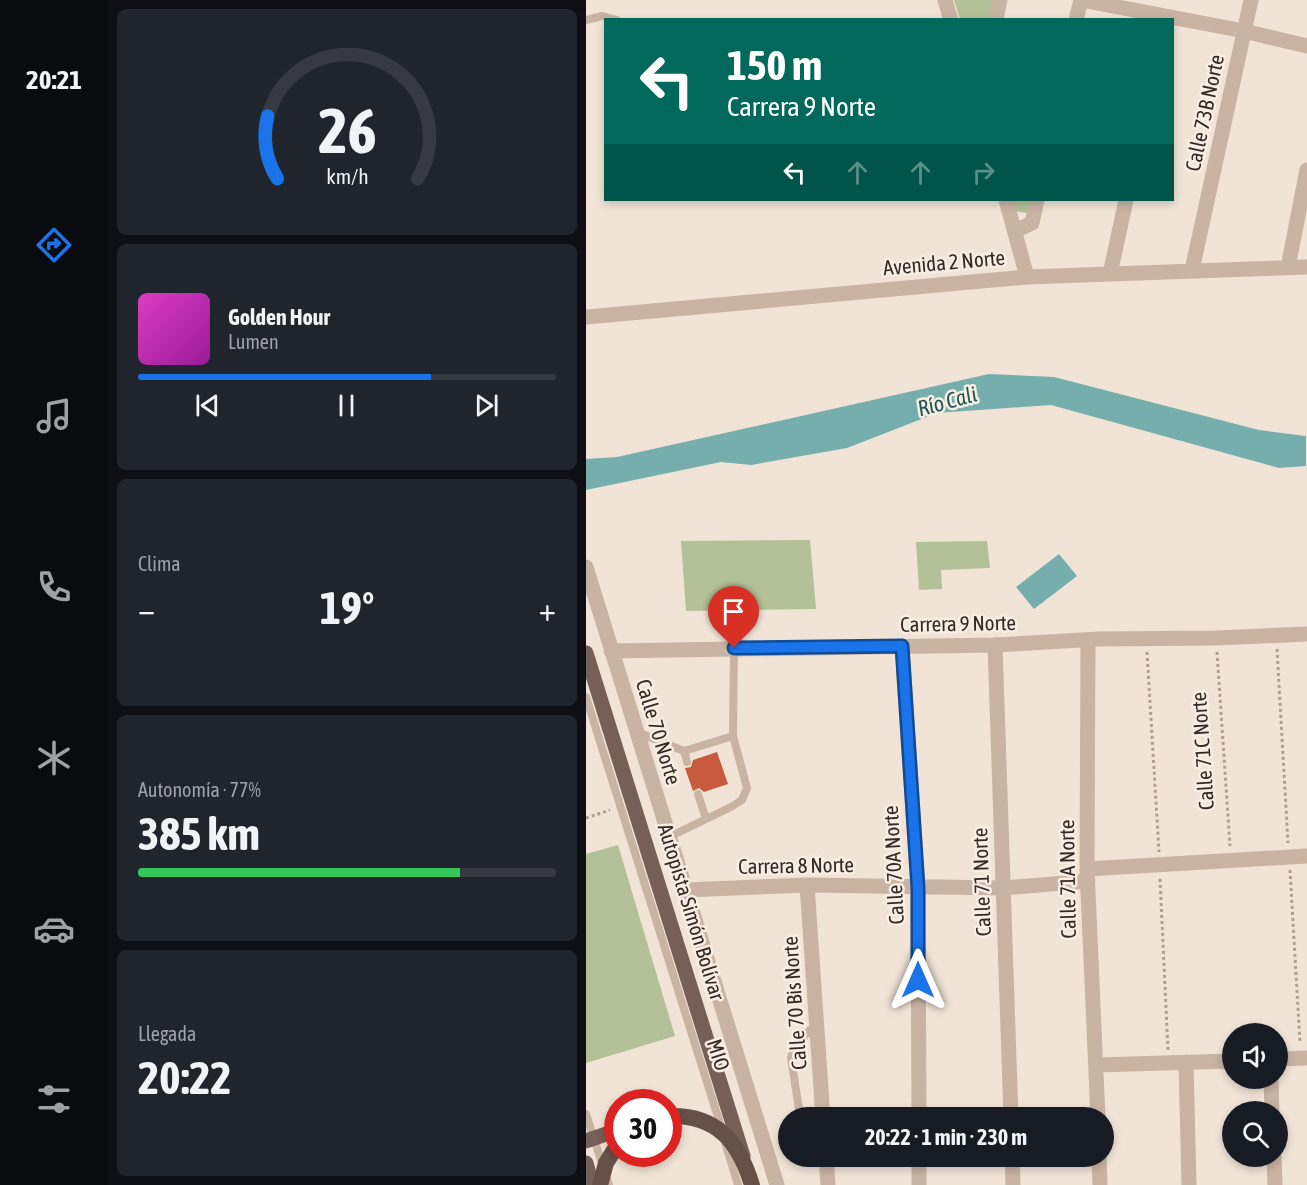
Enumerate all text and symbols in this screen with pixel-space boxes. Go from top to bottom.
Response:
text: 150 m [727,41,822,89]
icon: left [628,42,706,120]
street label: Calle 73B Norte [1180,52,1228,173]
text: 20:21 [26,64,82,95]
text: Carrera 9 Norte [727,91,876,122]
text: 26 [318,95,376,166]
icon: left [778,156,811,189]
icon: ahead [841,156,874,189]
icon: ahead [904,156,937,189]
icon: right [967,156,1000,189]
text: km/h [326,164,368,189]
icon: directions [33,224,75,266]
street label: Avenida 2 Norte [882,245,1006,279]
text: Golden Hour [228,304,330,330]
text: Lumen [228,330,279,353]
water label: Río Cali [914,381,980,421]
icon: previous [191,389,224,422]
icon: pause [330,389,363,422]
icon: next [470,389,503,422]
icon: music [33,395,75,437]
text: Clima [138,552,181,575]
icon: phone [33,566,75,608]
text: 19° [320,582,374,634]
pin [708,586,759,648]
text: − [138,590,155,628]
text: + [539,590,556,628]
icon: arrive [717,595,750,628]
street label: Carrera 9 Norte [900,610,1016,636]
street label: Calle 70 Norte [632,676,686,787]
street label: Calle 71C Norte [1186,691,1218,811]
icon: climate [33,737,75,779]
text: Autonomía · 77% [138,778,261,801]
street label: Calle 70A Norte [878,805,908,925]
text: 385 km [138,808,260,860]
street label: Calle 71A Norte [1054,819,1080,939]
street label: Autopista Simón Bolívar [654,821,730,1004]
street label: Calle 71 Norte [967,827,995,937]
street label: Carrera 8 Norte [738,852,854,878]
icon: car [33,908,75,950]
street label: Calle 70 Bis Norte [777,935,811,1071]
position arrow [886,948,950,1012]
text: Llegada [138,1022,196,1045]
map controls [1222,1023,1288,1167]
button: sound [1222,1023,1288,1089]
street label: MIO [703,1036,735,1073]
text: 20:22 [138,1052,232,1104]
icon: filters [33,1078,75,1120]
speed limit sign: 30 [604,1089,682,1167]
button: search [1222,1101,1288,1167]
text: 20:22 · 1 min · 230 m [865,1124,1027,1150]

